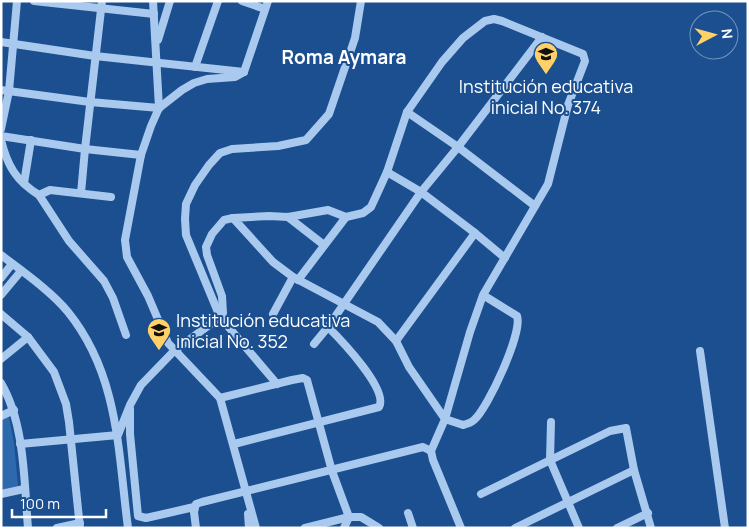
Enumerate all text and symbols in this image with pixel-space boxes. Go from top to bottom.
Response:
north arrow [689,10,739,60]
text: N [717,28,737,40]
school or university icon: Institución educativa inicial No. 374 [533,41,559,75]
district label: Roma Aymara [282,44,406,70]
place label: Institución educativa inicial No. 374 [459,74,633,119]
place label: Institución educativa inicial No. 352 [176,308,350,353]
school or university icon: Institución educativa inicial No. 352 [146,317,172,351]
scale bar [12,486,106,518]
text: 100 m [20,493,60,514]

